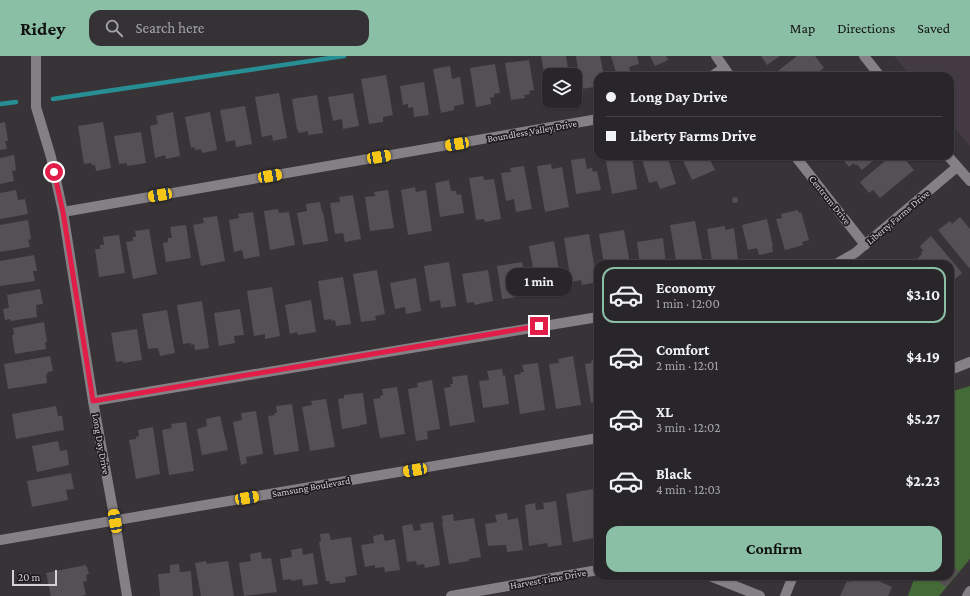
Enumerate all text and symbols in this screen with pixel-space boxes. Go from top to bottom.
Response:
search box [89,10,369,46]
icon: search [103,17,125,39]
text: Ridey [20,18,65,39]
text: Search here [135,20,204,36]
text: Map [790,20,815,36]
text: Directions [837,20,895,36]
text: Saved [917,20,950,36]
map controls [542,68,582,108]
button: layers [542,68,582,108]
text: Long Day Drive [630,89,727,105]
street label: Boundless Valley Drive [486,118,578,144]
text: Liberty Farms Drive [630,128,756,144]
car [444,136,470,152]
car [366,149,392,165]
route start [45,163,63,181]
car [257,168,283,184]
street label: Centrum Drive [807,173,853,227]
car [147,187,173,203]
street label: Liberty Farms Drive [864,187,932,247]
callout: 1 min [506,268,572,296]
text: 1 min [524,274,554,289]
icon: car [608,277,644,313]
text: Economy [656,280,715,296]
text: $3.10 [906,287,940,303]
text: 1 min · 12:00 [656,296,720,311]
route end [530,317,548,335]
icon: car [608,339,644,375]
text: Comfort [656,342,710,358]
text: $4.19 [906,349,940,365]
text: 2 min · 12:01 [656,358,719,373]
icon: car [608,401,644,437]
text: XL [656,404,673,420]
text: $5.27 [906,411,940,427]
street label: Long Day Drive [90,413,112,476]
text: 3 min · 12:02 [656,420,720,435]
car [402,462,428,478]
icon: car [608,463,644,499]
text: Black [656,466,691,482]
text: $2.23 [906,473,940,489]
street label: Samsung Boulevard [271,475,352,499]
text: 4 min · 12:03 [656,482,721,497]
car [234,490,260,506]
car [107,508,123,534]
button: Confirm [606,526,942,572]
street label: Harvest Time Drive [509,567,587,591]
scale bar [12,568,57,587]
text: 20 m [18,571,40,583]

